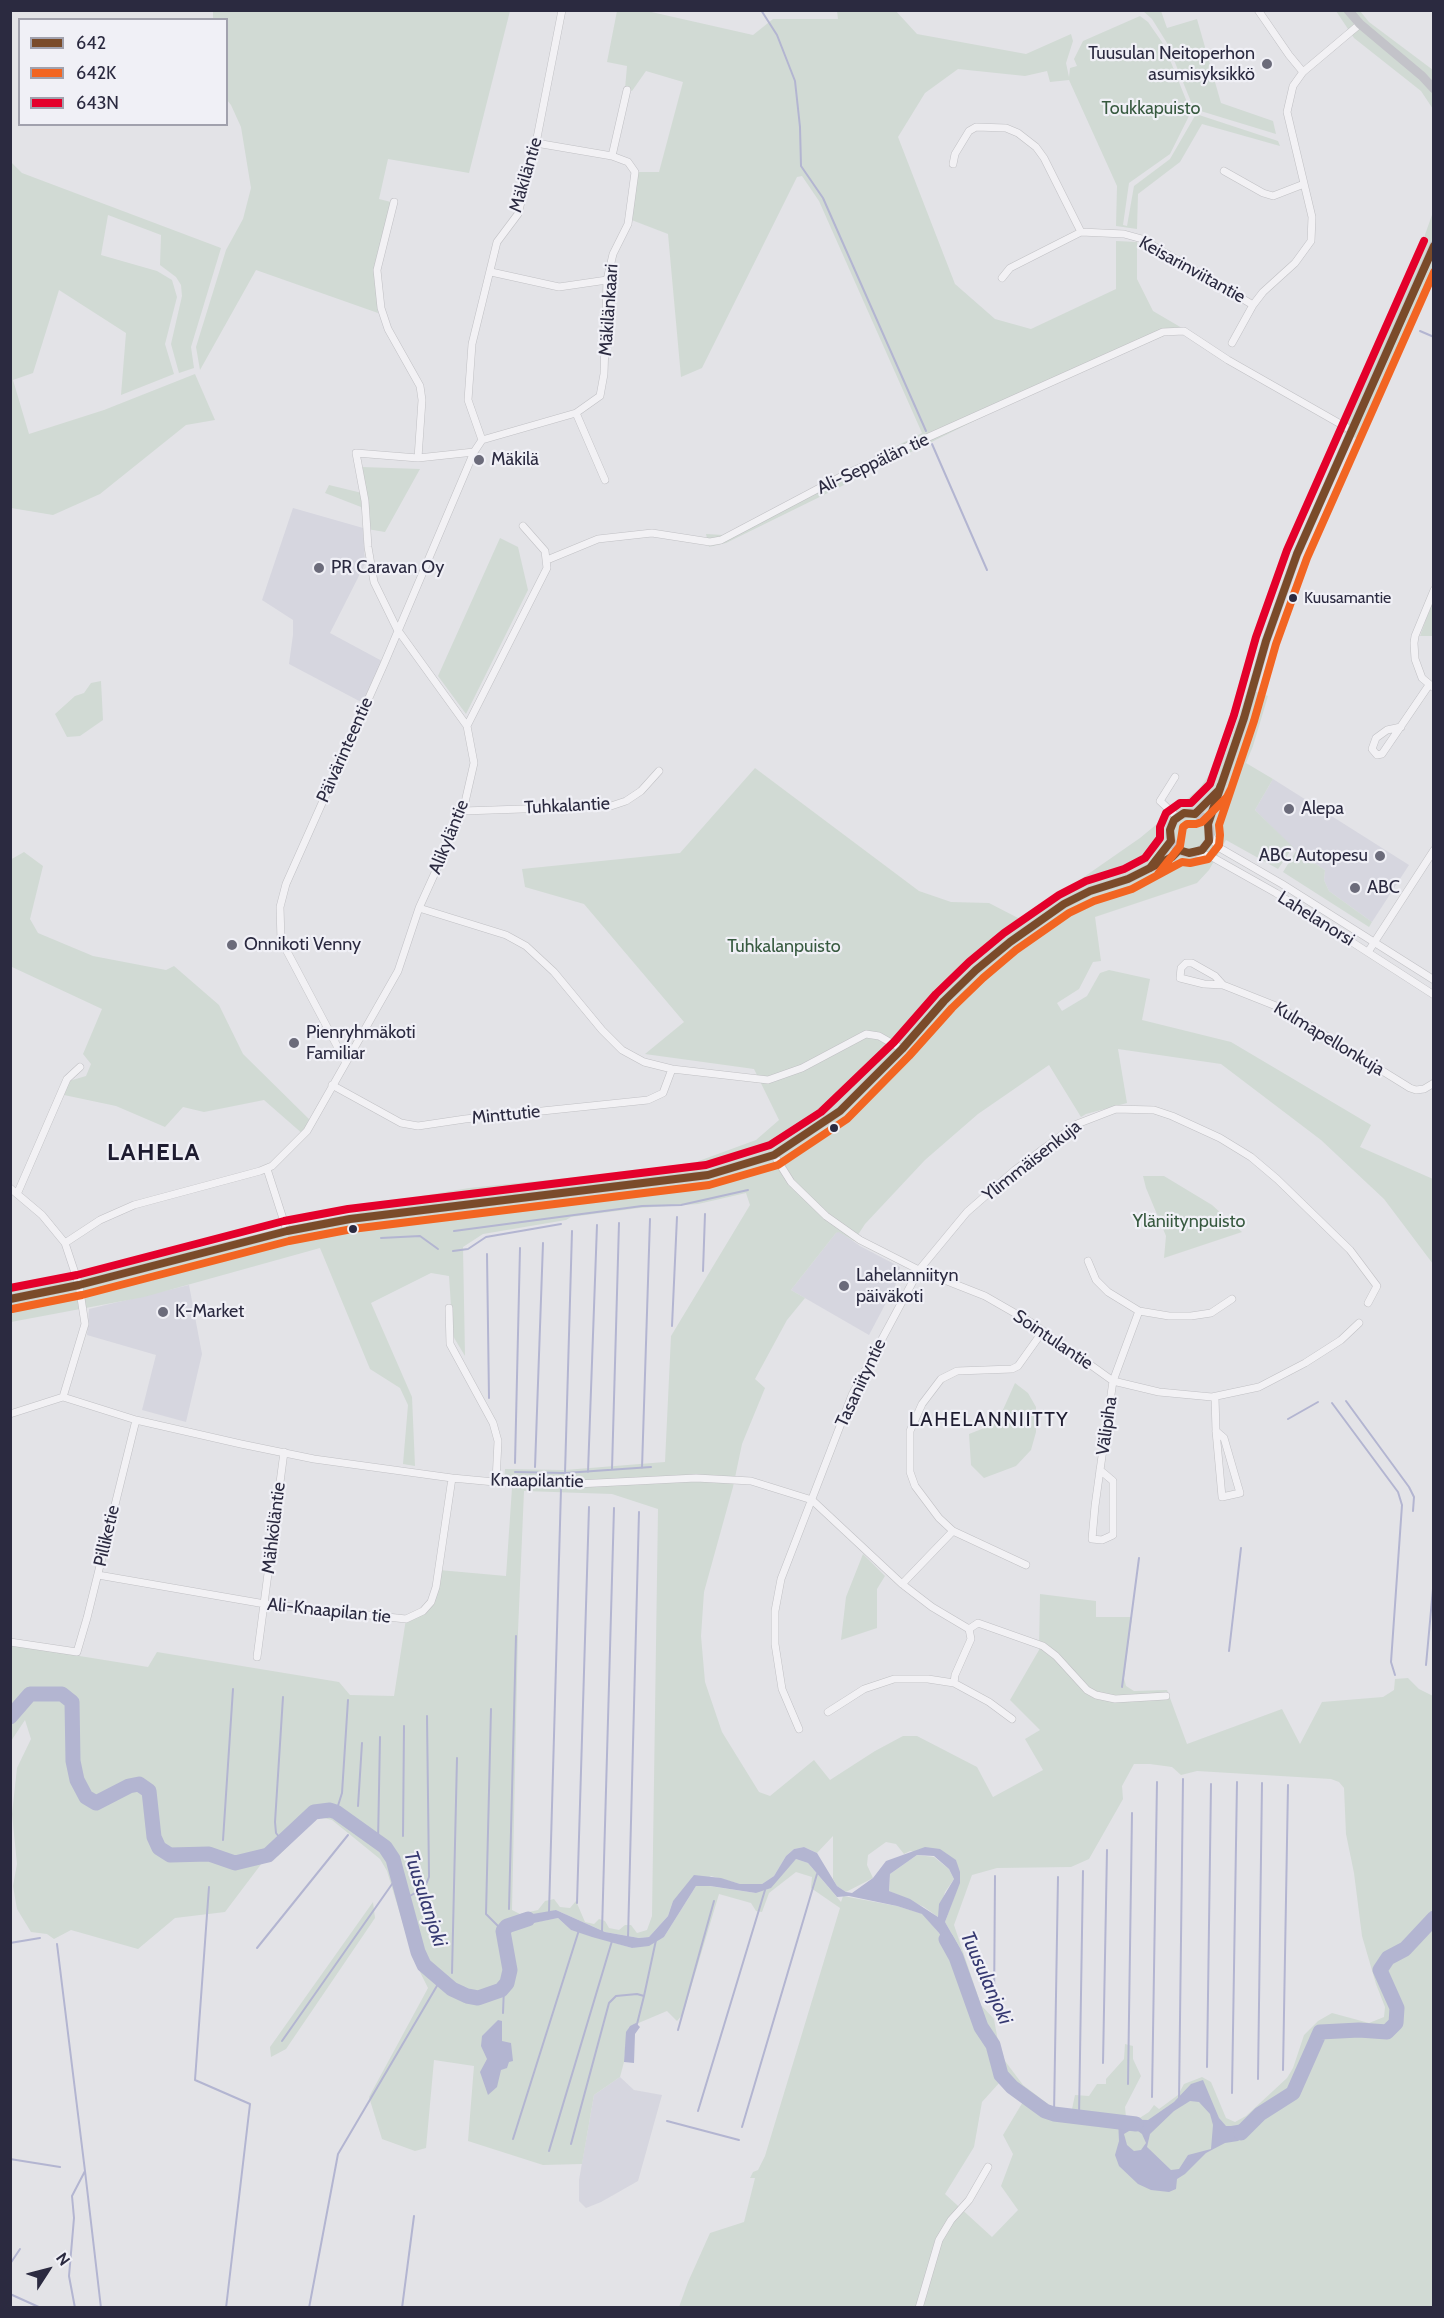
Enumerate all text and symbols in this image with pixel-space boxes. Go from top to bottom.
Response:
legend [18,18,228,126]
text: 642 [76,32,106,54]
place label: Tuusulan Neitoperhon asumisyksikkö [1088,43,1255,86]
marker: Tuusulan Neitoperhon asumisyksikkö [1260,57,1274,71]
text: 642K [76,62,116,84]
text: 643N [76,92,119,114]
park label: Toukkapuisto [1102,98,1200,120]
street label: Mäkiläntie [505,135,547,215]
street label: Keisarinviitantie [1135,232,1249,308]
street label: Mäkilänkaari [595,263,623,357]
street label: Ali-Seppälän tie [814,429,932,499]
place label: Mäkilä [491,449,539,471]
marker: Mäkilä [472,453,486,467]
place label: PR Caravan Oy [331,557,444,579]
marker: PR Caravan Oy [312,561,326,575]
place label: Kuusamantie [1304,588,1391,608]
marker: Kuusamantie [1287,592,1299,604]
street label: Päivärinteentie [312,694,378,806]
street label: Tuhkalantie [524,793,610,819]
street label: Alikyläntie [424,797,474,877]
place label: Alepa [1301,798,1344,820]
marker: Alepa [1282,802,1296,816]
place label: ABC Autopesu [1259,845,1368,867]
marker: ABC Autopesu [1373,849,1387,863]
place label: ABC [1367,877,1400,899]
marker: ABC [1348,881,1362,895]
street label: Lahelanorsi [1274,887,1358,951]
place label: Onnikoti Venny [244,934,361,956]
park label: Tuhkalanpuisto [727,936,841,958]
marker: Onnikoti Venny [225,938,239,952]
street label: Kulmapellonkuja [1270,997,1388,1081]
place label: Pienryhmäkoti Familiar [306,1022,416,1064]
marker: Pienryhmäkoti Familiar [287,1036,301,1050]
street label: Minttutie [471,1101,541,1129]
street label: Ylimmäisenkuja [978,1116,1086,1206]
unlabelled marker [828,1122,840,1134]
district label: LAHELA [107,1139,201,1167]
park label: Yläniitynpuisto [1133,1211,1245,1233]
unlabelled marker [347,1223,359,1235]
place label: Lahelanniityn päiväkoti [856,1265,958,1308]
marker: Lahelanniityn päiväkoti [837,1279,851,1293]
place label: K-Market [175,1301,244,1323]
marker: K-Market [156,1305,170,1319]
street label: Sointulantie [1009,1305,1097,1375]
street label: Tasaniityntie [831,1335,891,1431]
street label: Välipiha [1092,1395,1122,1457]
district label: LAHELANNIITTY [909,1408,1069,1432]
street label: Knaapilantie [490,1469,584,1493]
street label: Mähköläntie [258,1481,290,1575]
street label: Pilliketie [89,1503,125,1569]
street label: Ali-Knaapilan tie [266,1594,392,1628]
water label: Tuusulanjoki [398,1848,452,1950]
water label: Tuusulanjoki [955,1928,1017,2028]
north arrow [18,2240,78,2300]
text: N [52,2249,74,2269]

